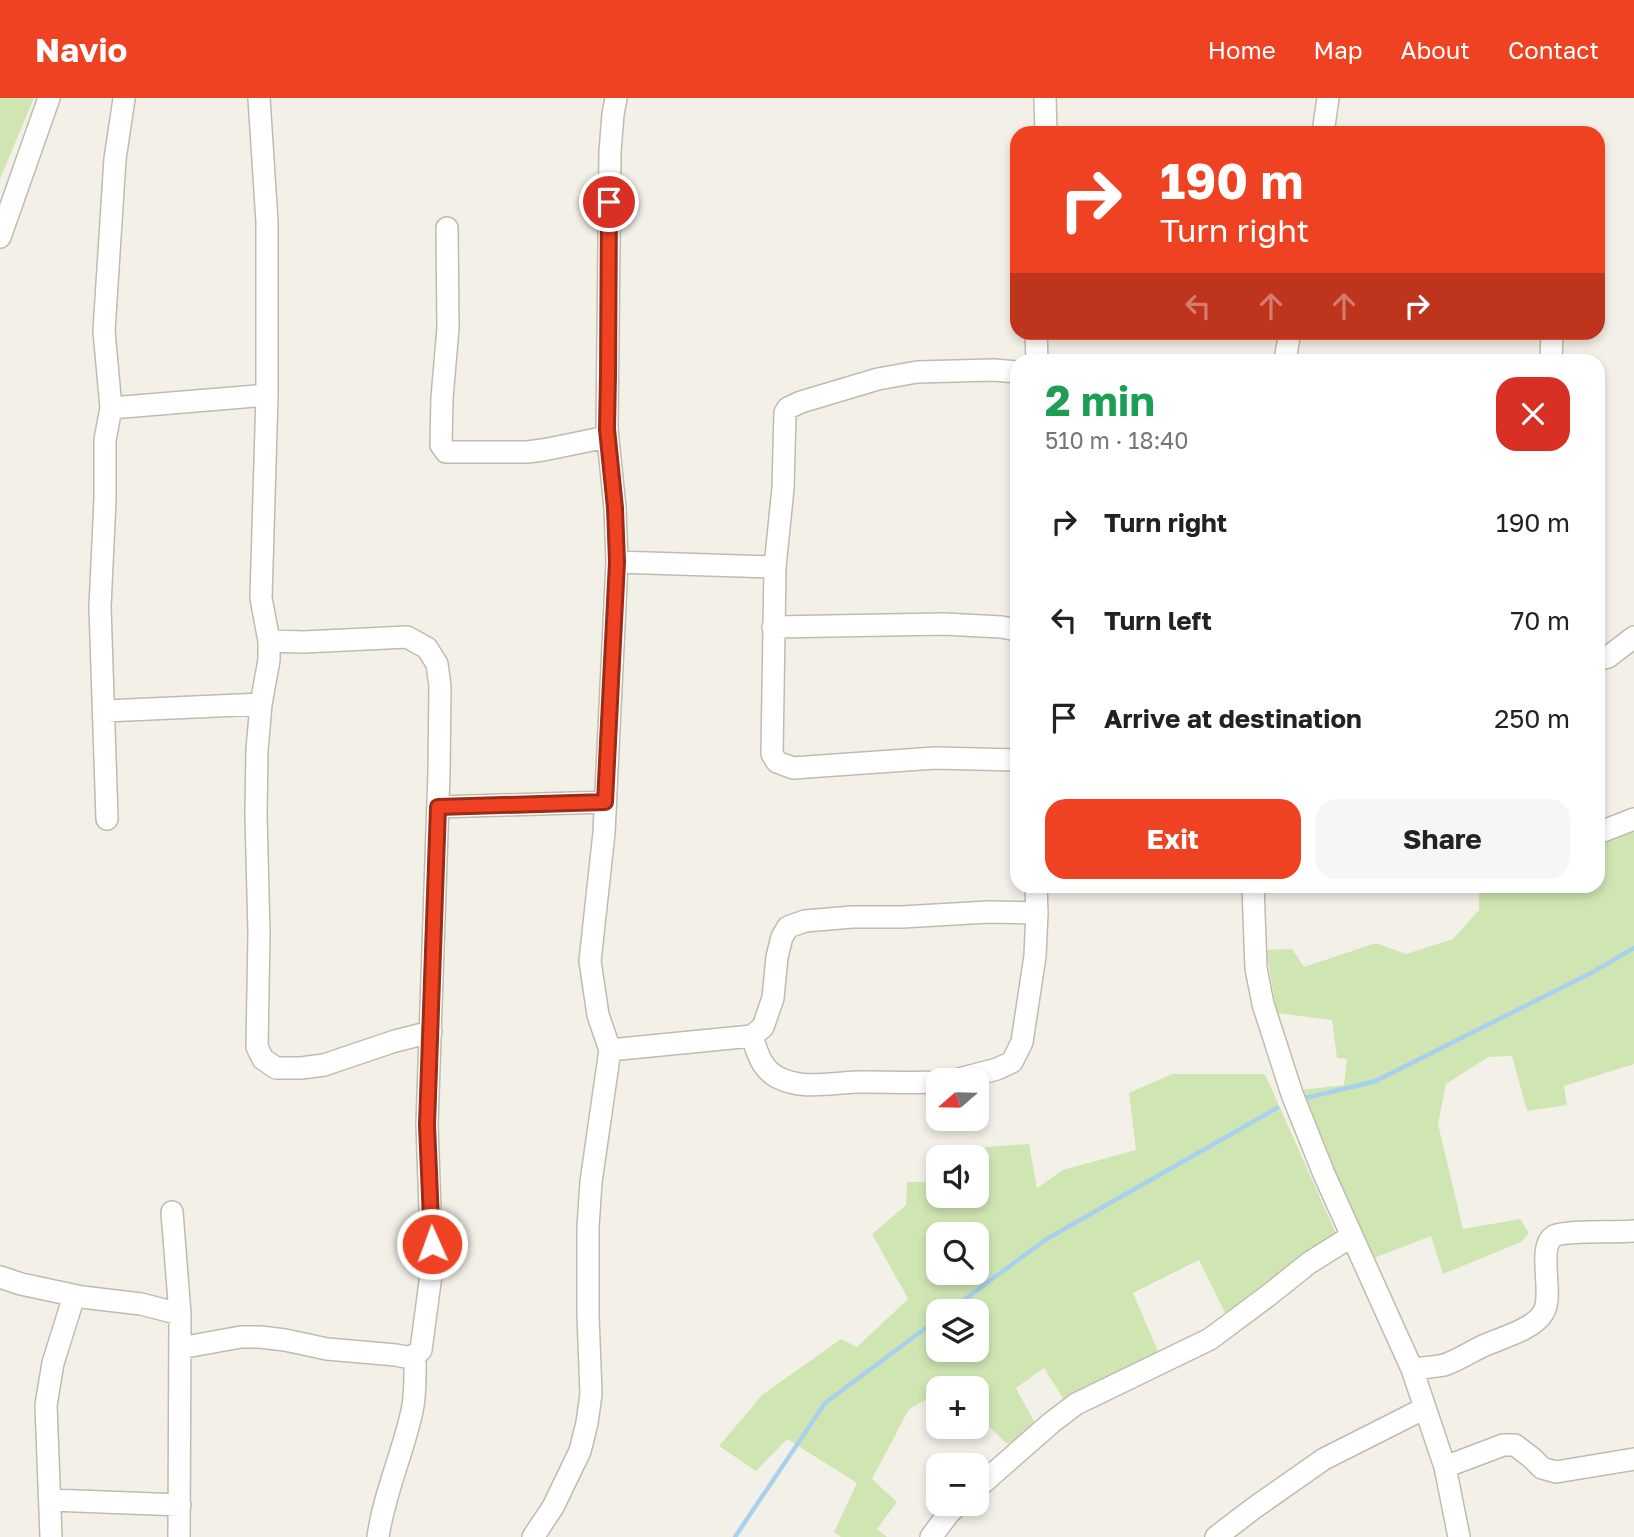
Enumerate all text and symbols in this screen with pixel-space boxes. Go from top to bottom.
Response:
text: Navio [35,30,127,69]
text: Home [1208,35,1276,64]
text: Map [1314,35,1363,64]
text: About [1401,35,1470,64]
text: Contact [1508,35,1599,64]
text: 190 m [1160,151,1303,210]
icon: right [1045,154,1136,245]
pin [579,172,639,232]
icon: arrive [590,183,628,221]
text: Turn right [1160,211,1309,249]
icon: left [1179,287,1217,325]
icon: ahead [1252,287,1290,325]
icon: ahead [1325,287,1363,325]
icon: right [1398,287,1436,325]
text: 2 min [1045,375,1155,425]
button: close [1496,377,1570,451]
text: 510 m · 18:40 [1045,426,1189,454]
icon: right [1045,503,1083,541]
text: Turn right [1104,507,1227,538]
text: 190 m [1496,507,1570,538]
icon: left [1045,601,1083,639]
text: Turn left [1104,605,1212,636]
text: 70 m [1511,605,1570,636]
icon: arrive [1045,699,1083,737]
text: Arrive at destination [1104,703,1362,734]
text: 250 m [1494,703,1570,734]
button: Exit [1045,799,1301,879]
button: Share [1315,799,1570,879]
north arrow [926,1068,989,1130]
map controls [926,1068,989,1516]
button: sound [926,1145,989,1208]
position arrow [395,1207,469,1281]
button: search [926,1222,989,1285]
button: layers [926,1299,989,1362]
button: + [926,1376,989,1439]
button: − [926,1453,989,1516]

